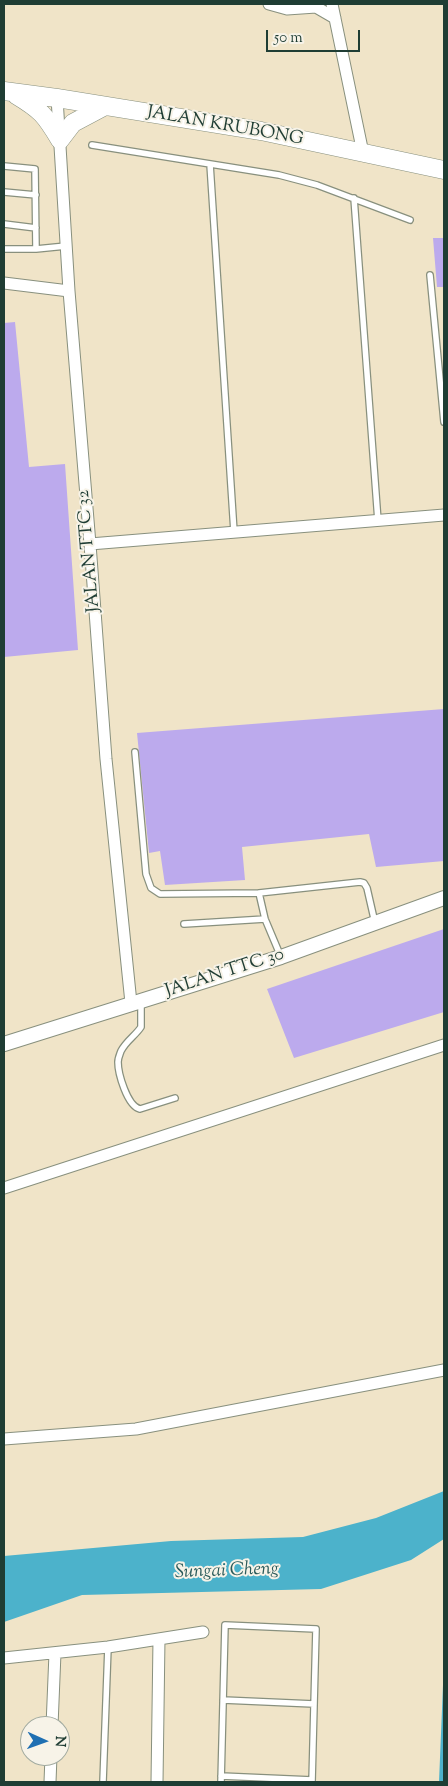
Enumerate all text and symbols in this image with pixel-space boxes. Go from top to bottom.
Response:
scale bar [268,20,362,52]
text: 50 m [274,28,303,49]
street label: JALAN KRUBONG [145,103,305,151]
street label: JALAN TTC 32 [74,489,106,613]
street label: JALAN TTC 30 [163,945,287,1003]
water label: Sungai Cheng [174,1559,280,1585]
north arrow [20,1716,70,1766]
text: N [49,1736,69,1747]

